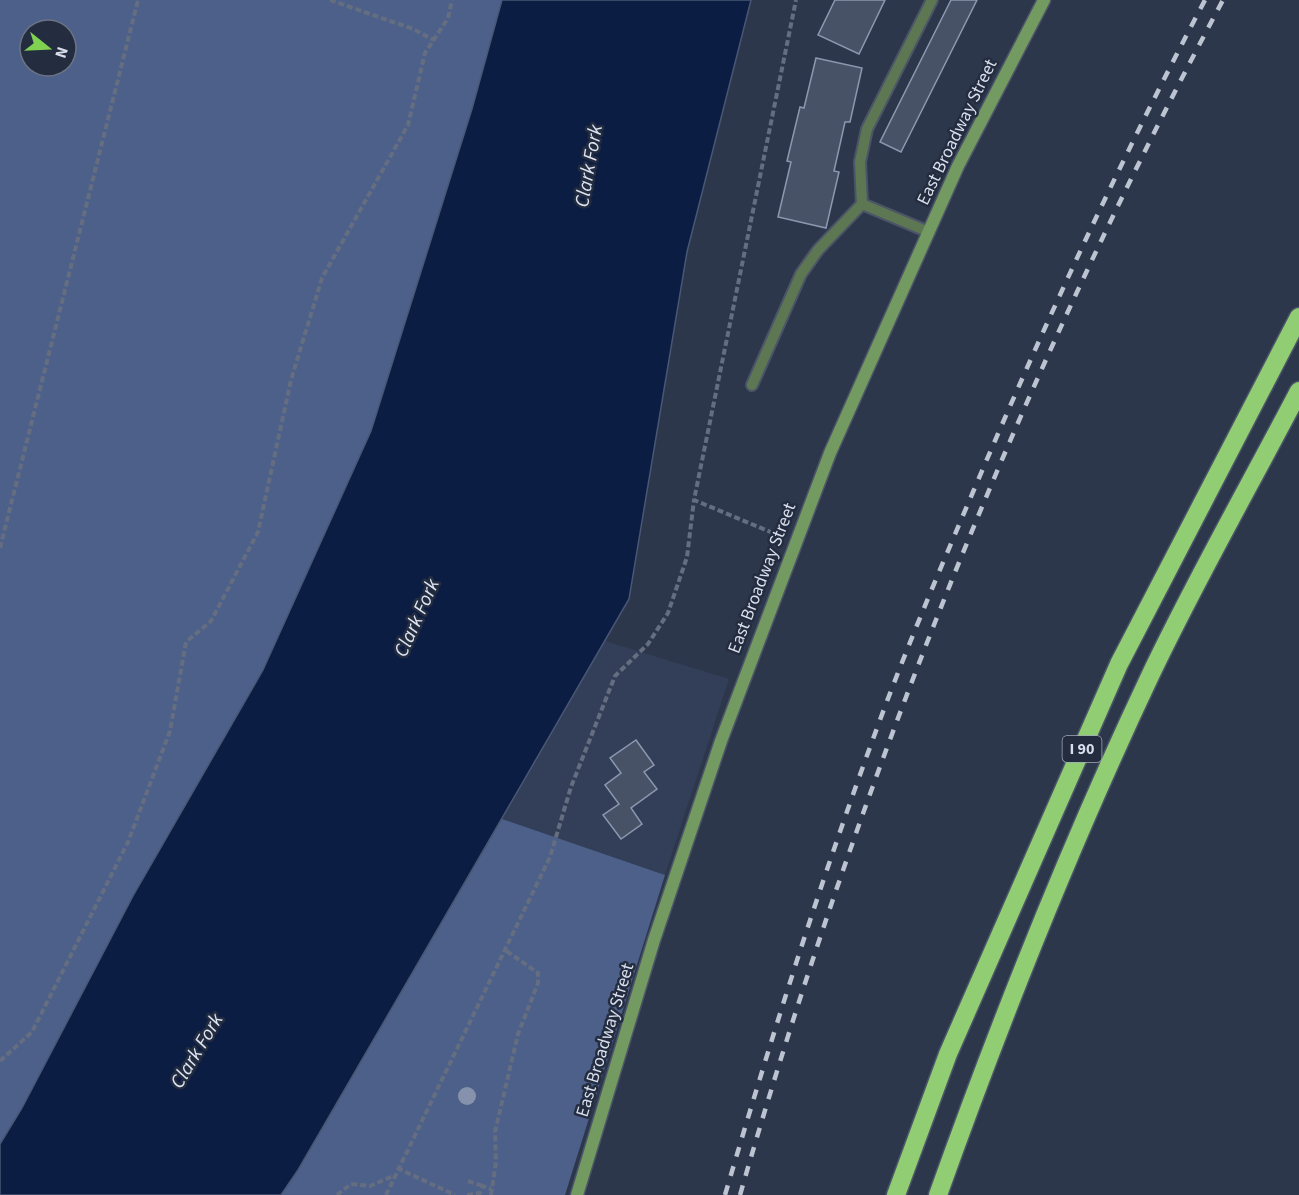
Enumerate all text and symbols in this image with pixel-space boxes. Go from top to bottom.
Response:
north arrow [18,18,78,78]
text: N [49,44,73,61]
street label: East Broadway Street [911,55,1003,209]
water label: Clark Fork [568,122,610,209]
street label: East Broadway Street [722,499,802,657]
water label: Clark Fork [387,574,447,662]
road number: I 90 [1062,736,1102,762]
street label: East Broadway Street [570,960,640,1120]
water label: Clark Fork [164,1008,231,1094]

